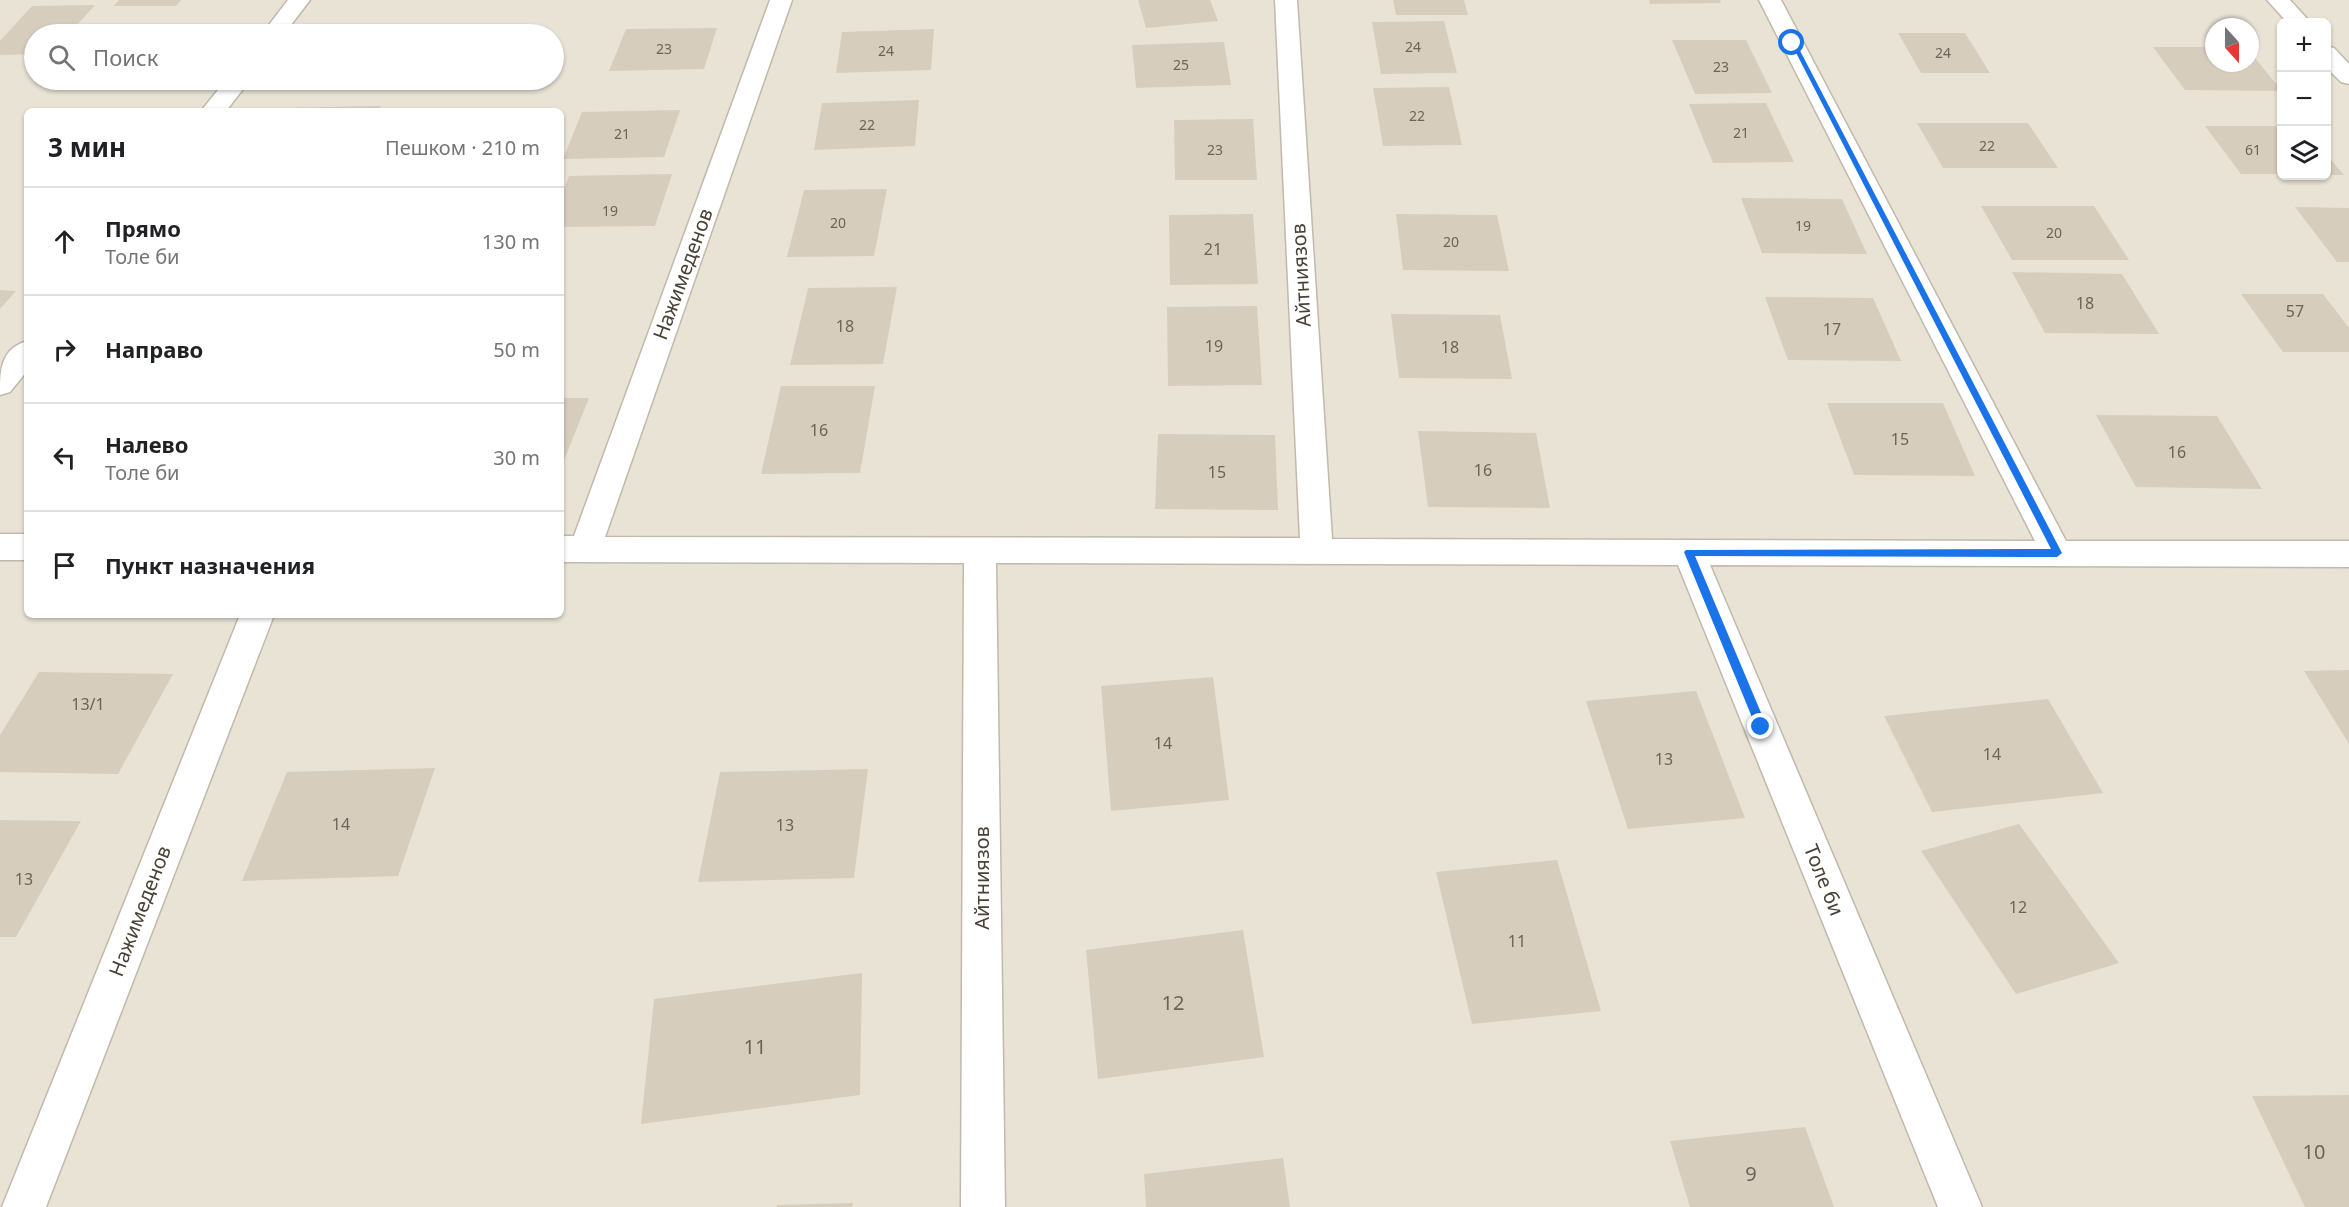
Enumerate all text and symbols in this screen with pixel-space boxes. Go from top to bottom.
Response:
north arrow [2205,18,2259,72]
map controls [2277,18,2331,180]
button: + [2277,18,2331,72]
search box [24,24,564,90]
route start [1778,29,1804,55]
house number: 24 [1405,37,1421,56]
house number: 23 [656,39,672,58]
icon: search [45,41,78,74]
house number: 24 [878,41,894,60]
text: Поиск [93,42,158,72]
house number: 24 [1935,43,1951,62]
house number: 25 [1173,55,1189,74]
house number: 23 [1713,57,1729,76]
button: − [2277,72,2331,126]
house number: 22 [1409,106,1425,125]
house number: 22 [859,115,875,134]
house number: 21 [1733,123,1749,142]
house number: 21 [614,124,630,143]
button: layers [2277,126,2331,180]
text: 3 мин [48,129,126,165]
text: Пешком · 210 m [385,134,540,161]
house number: 22 [1979,136,1995,155]
house number: 23 [1207,140,1223,159]
house number: 61 [2245,140,2261,159]
house number: 19 [602,201,618,220]
street label: Нажимеденов [646,204,719,343]
text: Прямо [105,213,181,243]
house number: 20 [830,213,846,232]
house number: 19 [1795,216,1811,235]
street label: Айтниязов [1284,223,1317,327]
house number: 20 [2046,223,2062,242]
icon: ahead [48,225,81,258]
text: 130 m [482,228,540,255]
house number: 20 [1443,232,1459,251]
house number: 21 [1204,238,1222,260]
text: Толе би [105,243,180,270]
house number: 18 [2076,292,2094,314]
house number: 57 [2286,300,2304,322]
house number: 18 [836,315,854,337]
house number: 17 [1823,318,1841,340]
icon: right [48,333,81,366]
text: Направо [105,334,203,364]
house number: 19 [1205,335,1223,357]
text: 50 m [493,336,540,363]
house number: 18 [1441,336,1459,358]
house number: 16 [810,419,828,441]
house number: 15 [1891,428,1909,450]
text: Налево [105,429,188,459]
icon: left [48,441,81,474]
house number: 16 [2168,441,2186,463]
text: 30 m [493,444,540,471]
text: Толе би [105,459,180,486]
house number: 16 [1474,459,1492,481]
house number: 15 [1208,461,1226,483]
icon: arrive [48,549,81,582]
text: Пункт назначения [105,550,315,580]
house number: 13/1 [71,693,105,715]
route end [1747,713,1773,739]
house number: 14 [1154,732,1172,754]
house number: 14 [1983,743,2001,765]
house number: 13 [1655,748,1673,770]
house number: 14 [332,813,350,835]
house number: 13 [776,814,794,836]
street label: Айтниязов [968,826,995,930]
street label: Толе би [1798,840,1851,919]
street label: Нажимеденов [102,842,177,980]
house number: 13 [15,868,33,890]
house number: 12 [2009,896,2027,918]
house number: 11 [1508,930,1526,952]
house number: 12 [1162,989,1184,1016]
house number: 11 [744,1033,766,1060]
house number: 10 [2303,1138,2325,1165]
house number: 9 [1745,1160,1757,1187]

